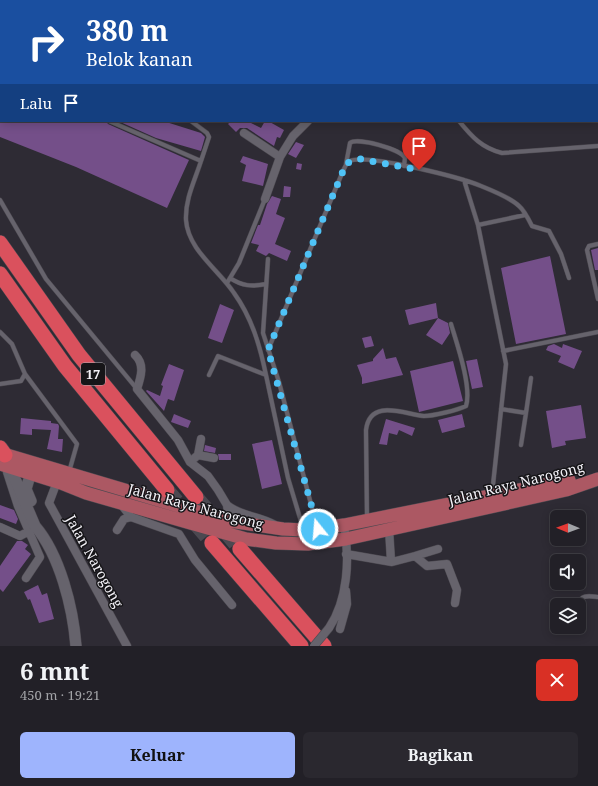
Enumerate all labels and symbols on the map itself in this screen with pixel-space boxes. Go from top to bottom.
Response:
pin [402,129,436,170]
road number: 17 [81,363,105,385]
street label: Jalan Raya Narogong [445,457,586,509]
street label: Jalan Raya Narogong [125,479,266,533]
position arrow [297,508,339,550]
street label: Jalan Narogong [61,510,129,611]
north arrow [550,510,586,546]

